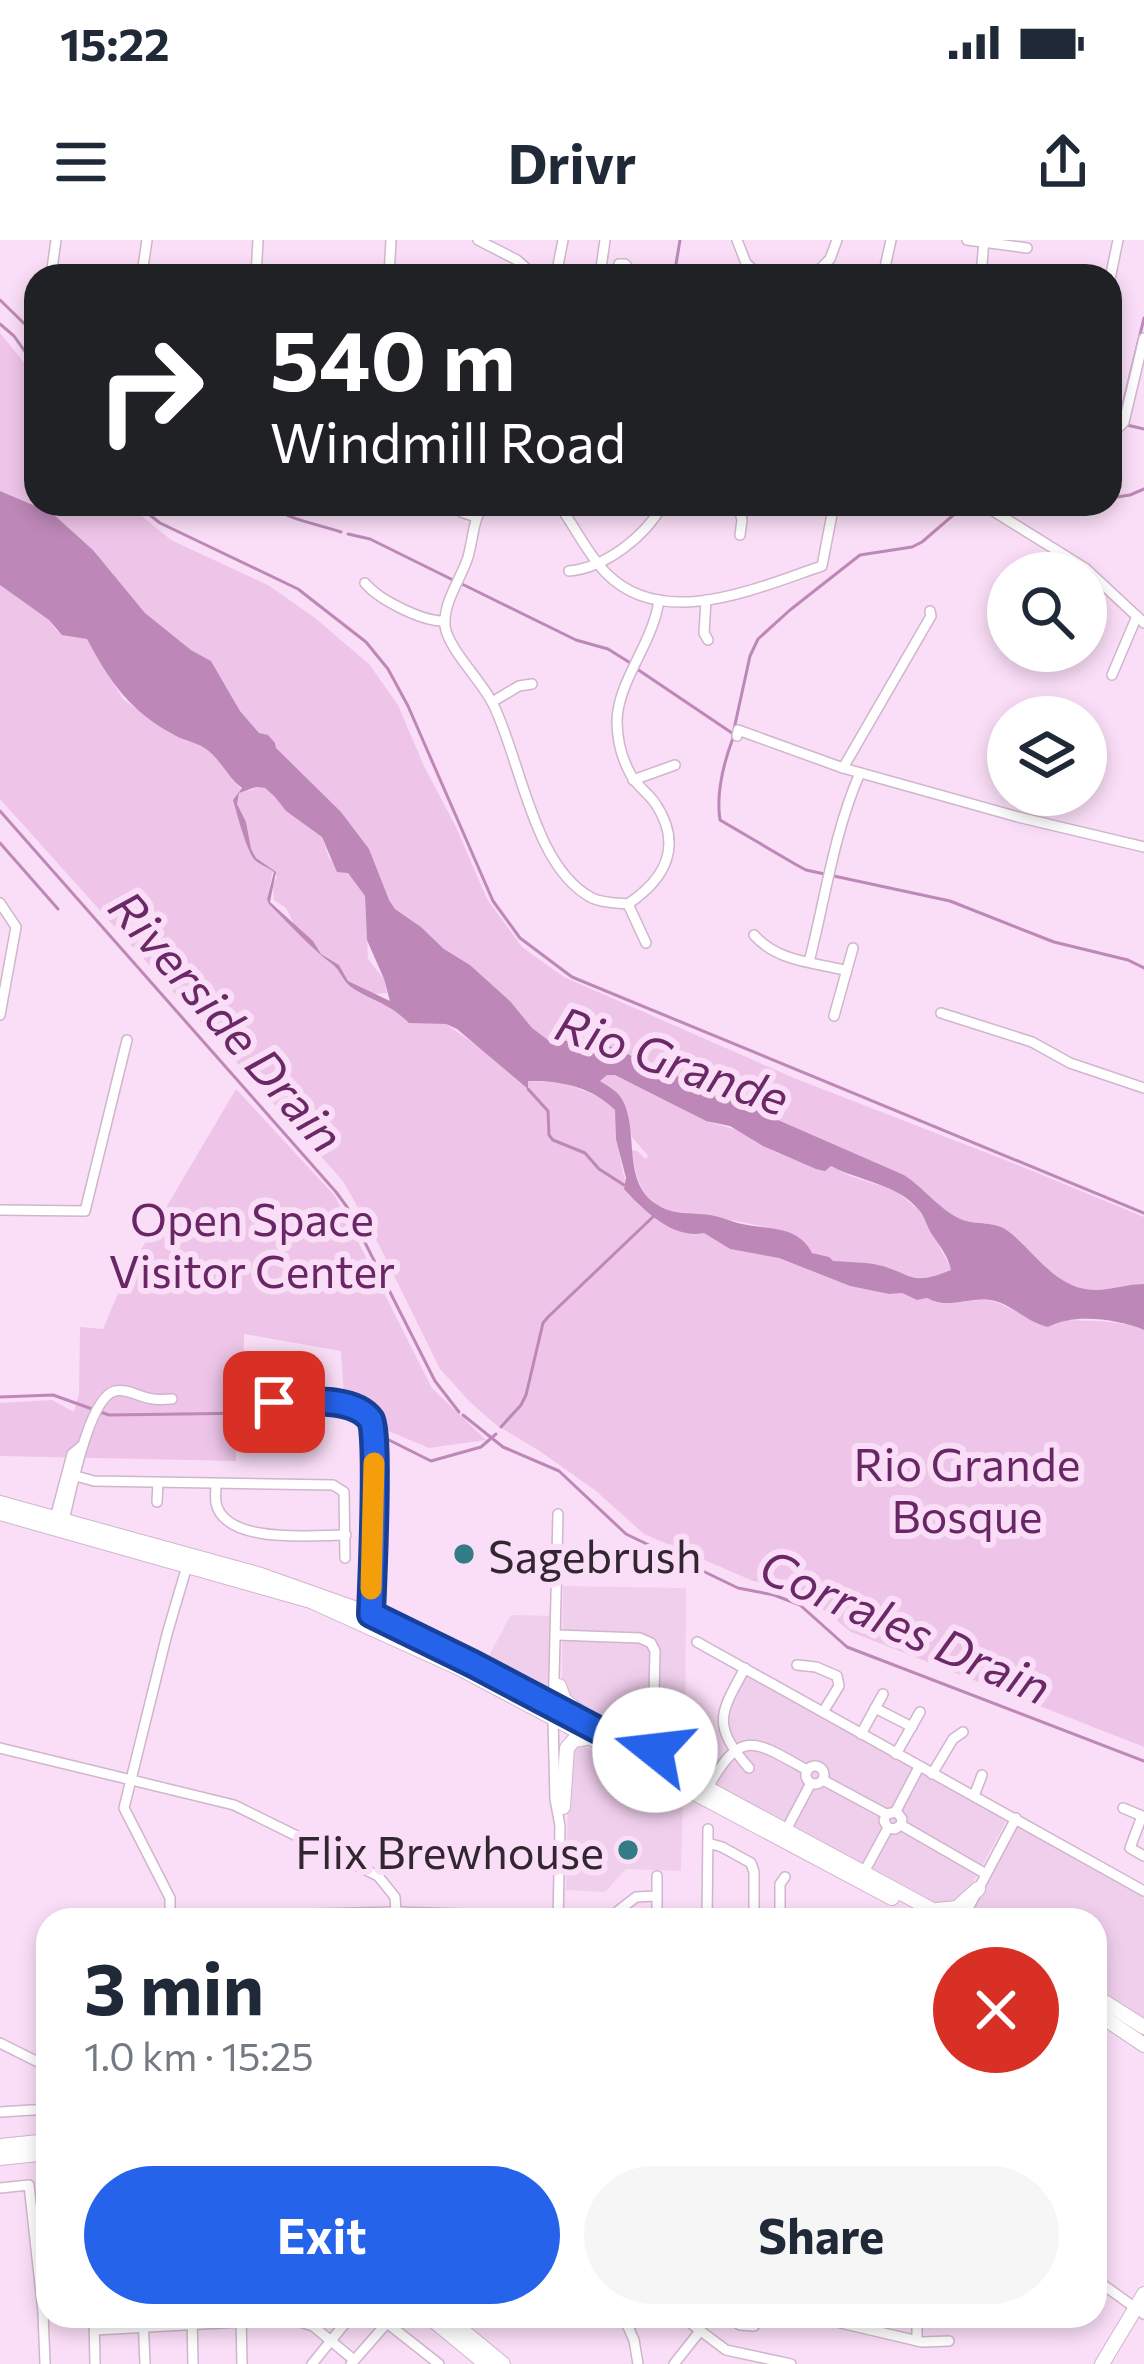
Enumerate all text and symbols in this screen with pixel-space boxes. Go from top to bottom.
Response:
text: 15:22 [60,15,170,70]
icon: menu [48,129,114,195]
text: Drivr [508,129,636,195]
icon: share [1030,129,1096,195]
text: 540 m [270,306,516,408]
icon: right [72,312,228,468]
text: Windmill Road [270,408,626,474]
map controls [987,552,1107,816]
button: search [987,552,1107,672]
button: layers [987,696,1107,816]
water label: Riverside Drain [98,877,358,1163]
water label: Rio Grande [549,992,797,1126]
park label: Open Space Visitor Center [109,1190,395,1297]
pin [223,1351,325,1453]
icon: arrive [241,1369,307,1435]
park label: Rio Grande Bosque [854,1435,1080,1542]
place label: Sagebrush [488,1527,702,1582]
water label: Corrales Drain [751,1535,1061,1715]
marker: Sagebrush [451,1541,477,1567]
position arrow [592,1687,718,1813]
place label: Flix Brewhouse [295,1823,604,1878]
marker: Flix Brewhouse [615,1837,641,1863]
text: 3 min [84,1942,264,2030]
button: close [933,1947,1059,2073]
text: 1.0 km · 15:25 [84,2031,314,2079]
button: Exit [84,2166,560,2304]
button: Share [584,2166,1059,2304]

